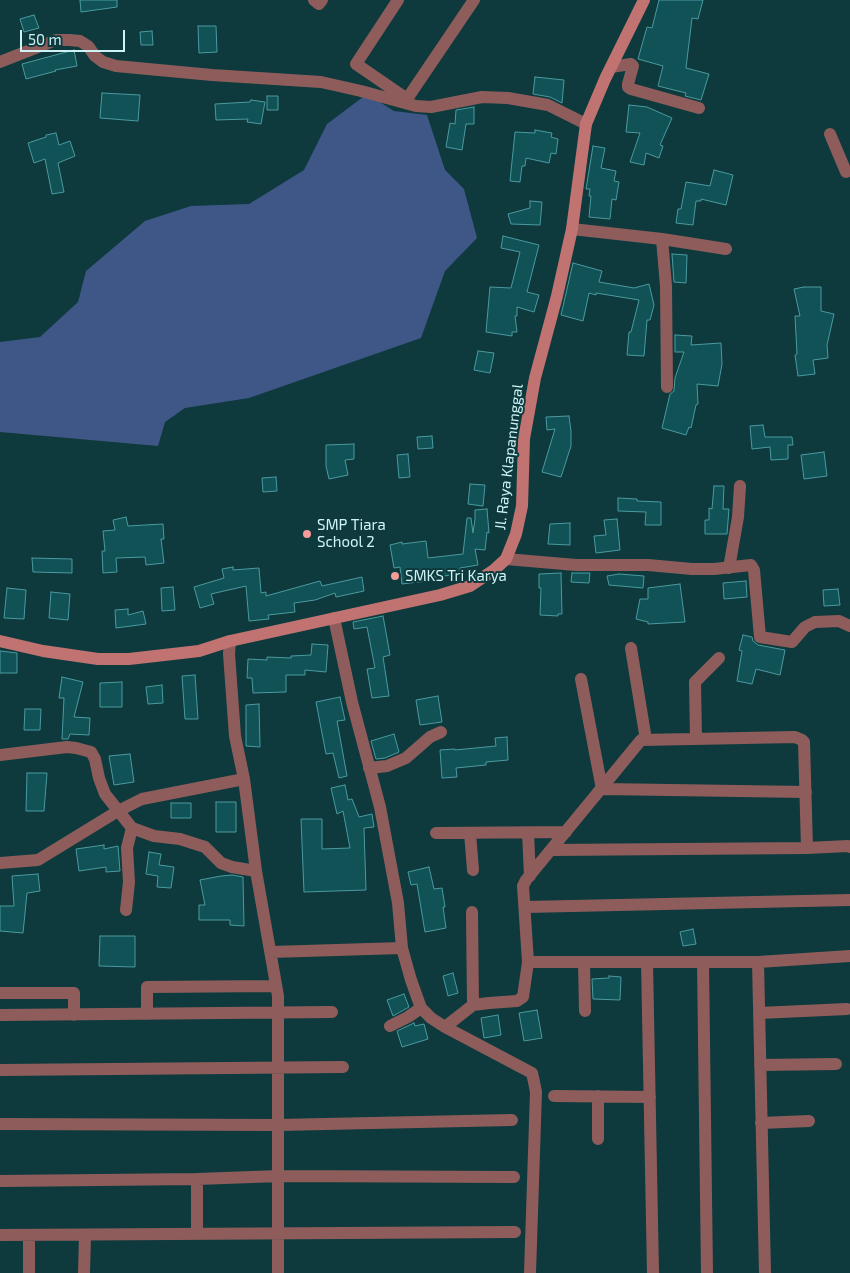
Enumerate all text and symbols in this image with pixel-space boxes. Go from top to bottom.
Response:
scale bar [22,20,128,52]
text: 50 m [28,30,62,48]
street label: Jl. Raya Klapanunggal [491,383,527,531]
place label: SMP Tiara School 2 [317,516,386,551]
marker: SMP Tiara School 2 [301,528,313,540]
place label: SMKS Tri Karya [405,567,507,585]
marker: SMKS Tri Karya [389,570,401,582]

